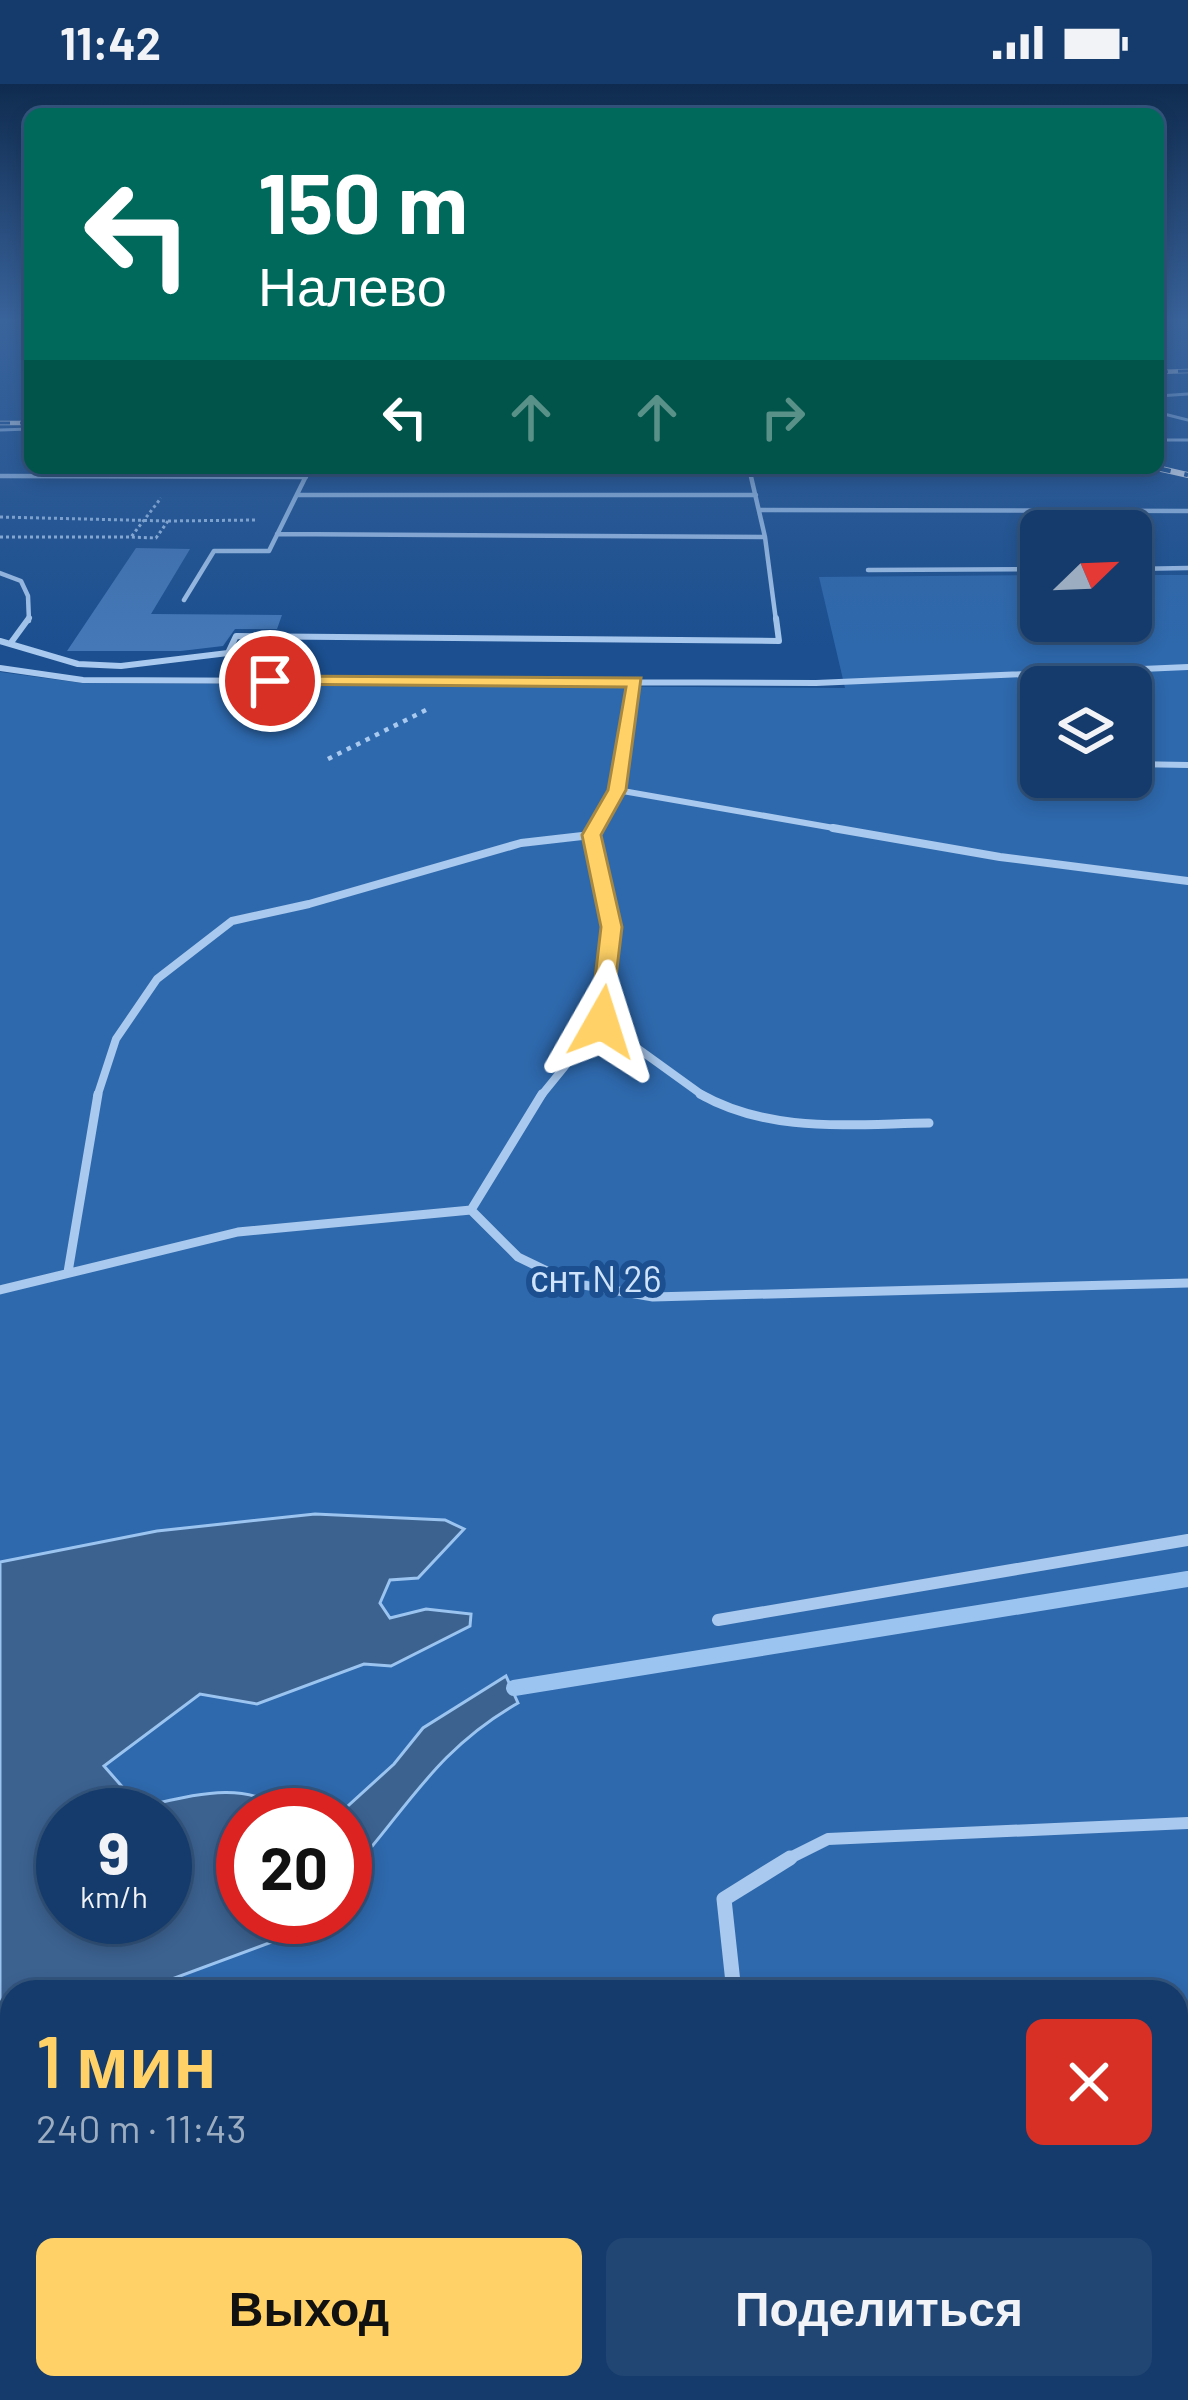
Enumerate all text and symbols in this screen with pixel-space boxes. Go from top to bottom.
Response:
text: 11:42 [60,15,161,69]
text: 150 m [258,150,468,251]
icon: left [60,156,216,312]
text: Налево [258,252,447,317]
icon: left [372,384,438,450]
icon: ahead [498,384,564,450]
icon: ahead [624,384,690,450]
icon: right [750,384,816,450]
north arrow [1020,510,1152,642]
map controls [1020,510,1152,798]
pin [219,630,321,732]
icon: arrive [237,648,303,714]
button: layers [1020,666,1152,798]
position arrow [539,959,665,1085]
park label: снт N 26 [531,1256,661,1299]
speed limit sign: 20 [216,1788,372,1944]
text: 9 [98,1815,130,1887]
text: km/h [80,1878,148,1914]
text: 1 мин [36,2016,217,2102]
button: close [1026,2019,1152,2145]
text: 240 m · 11:43 [36,2104,246,2151]
button: Выход [36,2238,582,2376]
button: Поделиться [606,2238,1152,2376]

